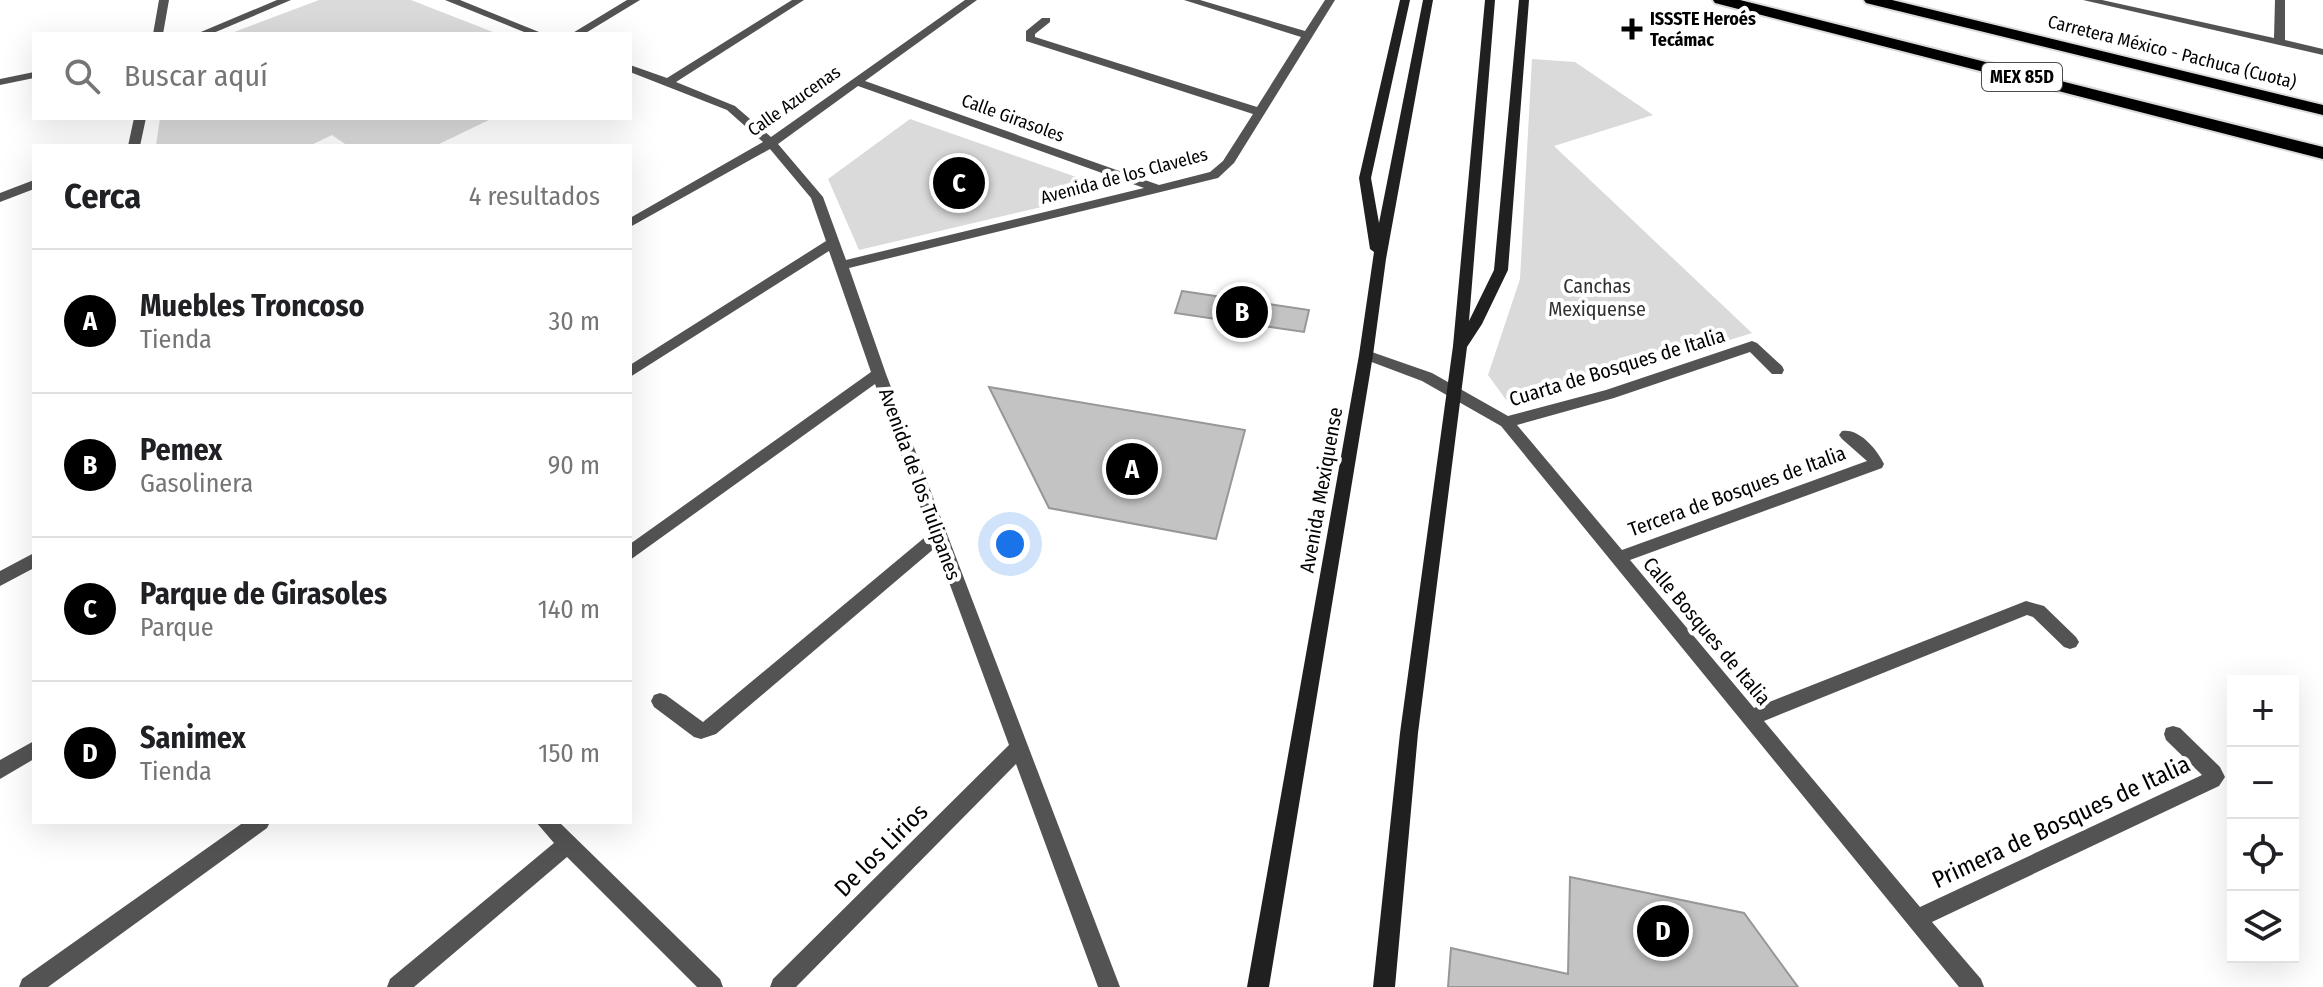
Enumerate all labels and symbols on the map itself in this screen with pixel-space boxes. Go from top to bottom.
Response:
place label: ISSSTE Heroés Tecámac [1650,8,1756,51]
street label: Carretera México - Pachuca (Cuota) [2045,10,2299,94]
marker: ISSSTE Heroés Tecámac [1621,18,1643,40]
street label: Calle Azucenas [743,61,845,141]
road number: MEX 85D [1982,63,2062,91]
street label: Calle Girasoles [959,89,1068,147]
street label: Avenida de los Claveles [1038,143,1210,209]
pin: C [933,153,985,213]
park label: Canchas Mexiquense [1548,274,1646,321]
pin: B [1216,282,1268,342]
street label: Cuarta de Bosques de Italia [1506,323,1728,411]
street label: Avenida de los Tulipanes [874,385,966,583]
street label: Avenida Mexiquense [1295,405,1347,575]
pin: A [1106,439,1158,499]
street label: Tercera de Bosques de Italia [1625,440,1849,542]
your location [990,524,1030,564]
street label: Calle Bosques de Italia [1638,552,1776,710]
street label: Primera de Bosques de Italia [1928,750,2194,894]
street label: De los Lirios [829,798,933,902]
pin: D [1637,901,1689,961]

